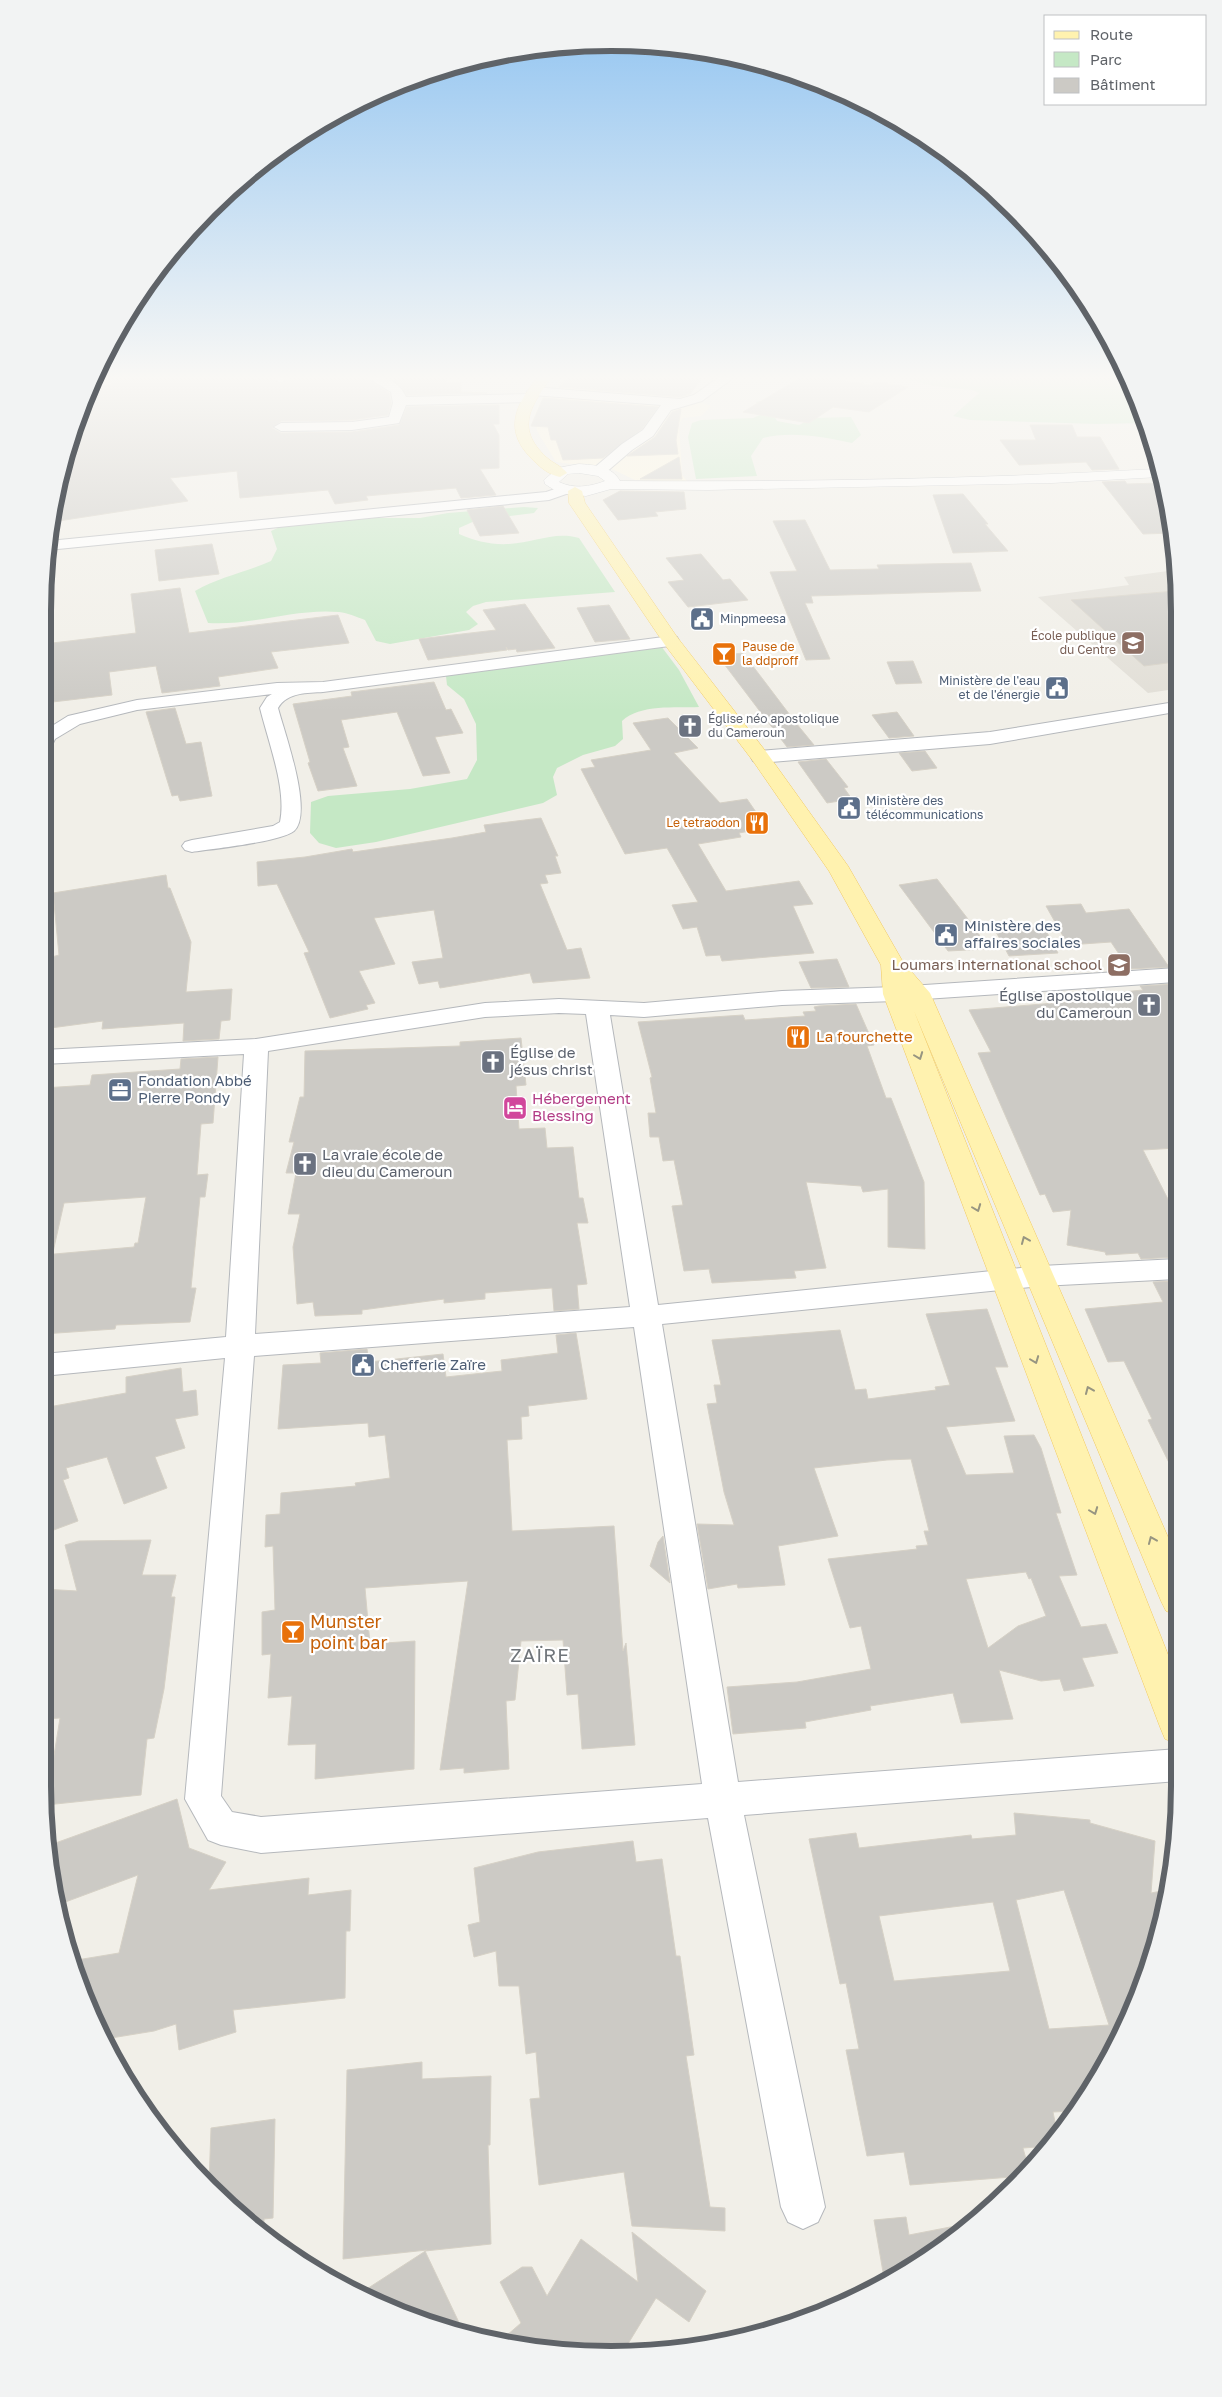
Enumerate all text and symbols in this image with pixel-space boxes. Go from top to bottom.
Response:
legend [1044,15,1207,105]
text: Route [1090,25,1133,43]
text: Parc [1090,50,1122,68]
text: Bâtiment [1090,75,1155,93]
public building icon: Minpmeesa [689,606,715,632]
place label: Minpmeesa [720,611,786,626]
place label: École publique du Centre [1031,628,1116,657]
school or university icon: École publique du Centre [1120,630,1146,656]
place label: Pause de la ddproff [742,639,799,668]
bar icon: Pause de la ddproff [711,641,737,667]
place label: Ministère de l'eau et de l'énergie [939,673,1040,702]
public building icon: Ministère de l'eau et de l'énergie [1044,675,1070,701]
place label: Église néo apostolique du Cameroun [708,711,839,740]
church icon: Église néo apostolique du Cameroun [677,713,703,739]
place label: Ministère des télécommunications [866,793,983,822]
public building icon: Ministère des télécommunications [836,795,862,821]
restaurant icon: Le tetraodon [744,810,770,836]
place label: Le tetraodon [666,815,740,830]
place label: Ministère des affaires sociales [964,916,1081,951]
public building icon: Ministère des affaires sociales [933,922,959,948]
school or university icon: Loumars international school [1106,952,1132,978]
place label: Loumars international school [892,955,1102,973]
place label: Église apostolique du Cameroun [999,986,1132,1021]
church icon: Église apostolique du Cameroun [1136,992,1162,1018]
restaurant icon: La fourchette [785,1024,811,1050]
place label: La fourchette [816,1027,913,1045]
place label: Église de jésus christ [509,1043,593,1078]
church icon: Église de jésus christ [480,1049,506,1075]
one-way arrow [913,1051,923,1060]
place label: Fondation Abbé Pierre Pondy [138,1071,252,1106]
office icon: Fondation Abbé Pierre Pondy [107,1077,133,1103]
place label: Hébergement Blessing [532,1089,631,1124]
hotel icon: Hébergement Blessing [502,1095,528,1121]
place label: La vraie école de dieu du Cameroun [322,1145,452,1180]
church icon: La vraie école de dieu du Cameroun [292,1151,318,1177]
one-way arrow [971,1203,981,1212]
one-way arrow [1021,1236,1031,1245]
public building icon: Chefferie Zaïre [350,1352,376,1378]
place label: Chefferie Zaïre [380,1355,486,1373]
one-way arrow [1029,1355,1039,1363]
one-way arrow [1084,1386,1095,1395]
one-way arrow [1088,1506,1098,1515]
one-way arrow [1147,1536,1157,1544]
place label: Munster point bar [310,1610,388,1653]
bar icon: Munster point bar [280,1619,306,1645]
district label: ZAÏRE [510,1643,570,1666]

